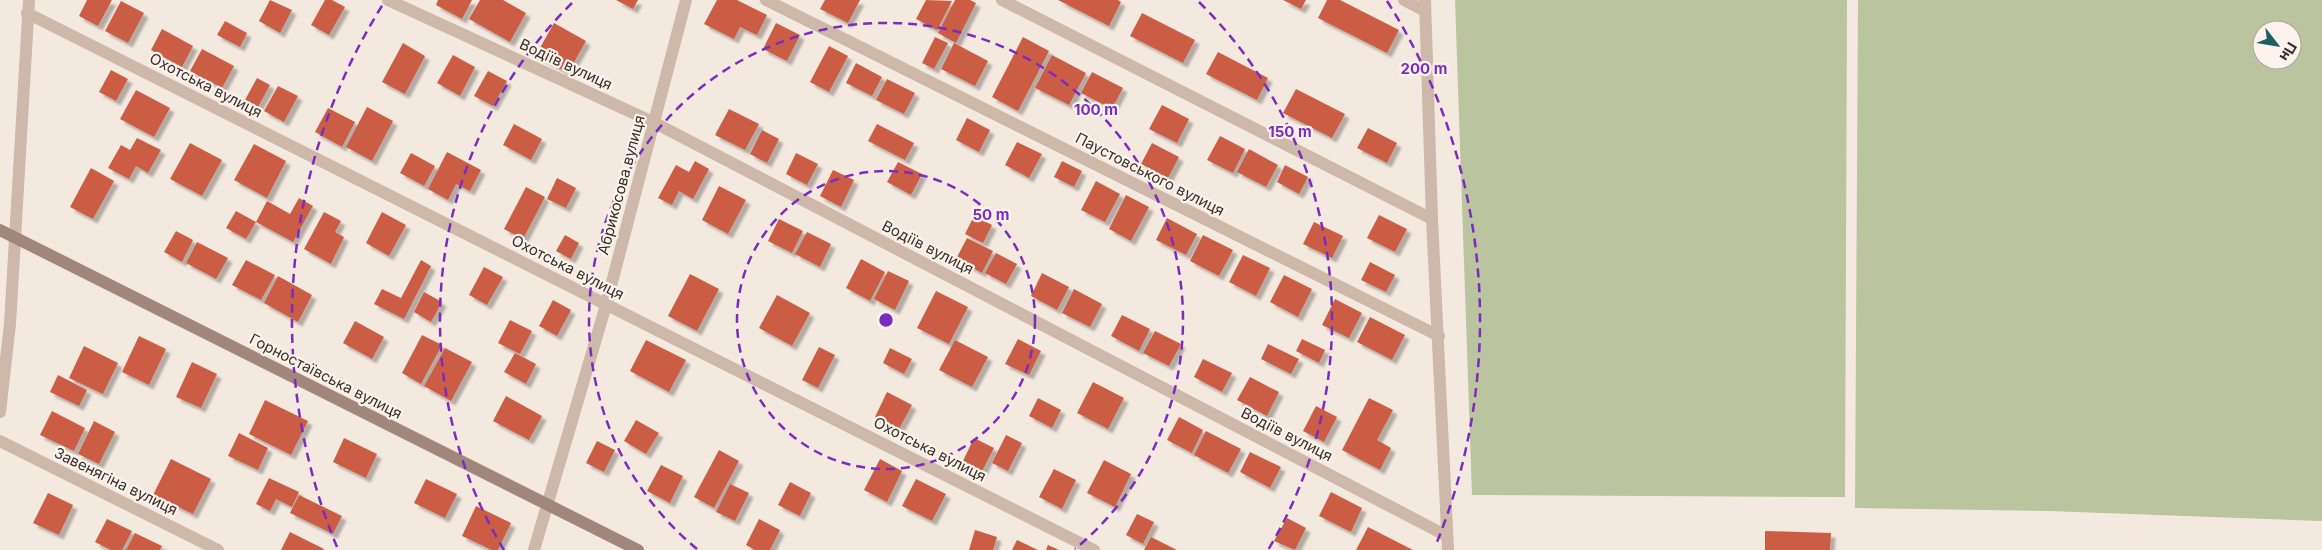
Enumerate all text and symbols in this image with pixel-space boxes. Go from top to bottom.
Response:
north arrow [2252,20,2302,70]
street label: Водіїв вулиця [517,34,615,94]
text: Пн [2276,39,2301,65]
street label: Охотська вулиця [147,48,265,122]
text: 200 m [1401,59,1447,78]
text: 100 m [1074,100,1118,119]
street label: Абрикосова вулиця [593,113,649,257]
text: 150 m [1268,122,1312,141]
street label: Паустовського вулиця [1072,128,1228,220]
text: 50 m [973,205,1009,224]
street label: Водіїв вулиця [879,216,977,278]
street label: Охотська вулиця [509,230,627,304]
centre of rings [877,311,895,329]
street label: Горностаївська вулиця [246,329,406,423]
street label: Водіїв вулиця [1238,403,1336,465]
street label: Охотська вулиця [871,412,989,486]
street label: Завенягіна вулиця [51,443,181,519]

